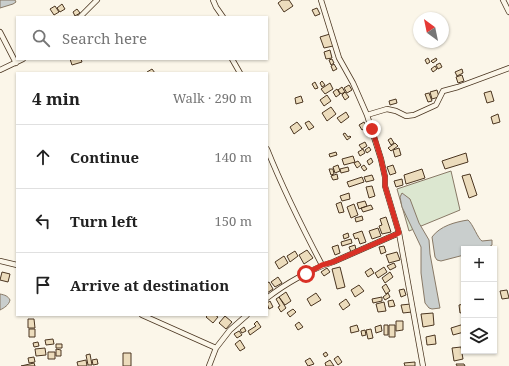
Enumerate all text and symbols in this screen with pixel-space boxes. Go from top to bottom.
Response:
north arrow [413,12,449,48]
search box [16,16,268,60]
icon: search [30,27,52,49]
text: Search here [62,28,147,48]
text: 4 min [32,87,80,110]
text: Walk · 290 m [173,89,252,107]
route end [363,120,381,138]
icon: ahead [32,146,54,168]
text: Continue [70,147,139,167]
text: 140 m [215,148,252,166]
icon: left [32,210,54,232]
text: Turn left [70,211,138,231]
text: 150 m [215,212,252,230]
map controls [461,246,497,354]
button: + [461,246,497,282]
route start [297,265,315,283]
icon: arrive [32,274,54,296]
text: Arrive at destination [70,275,229,295]
button: − [461,282,497,318]
button: layers [461,318,497,354]

